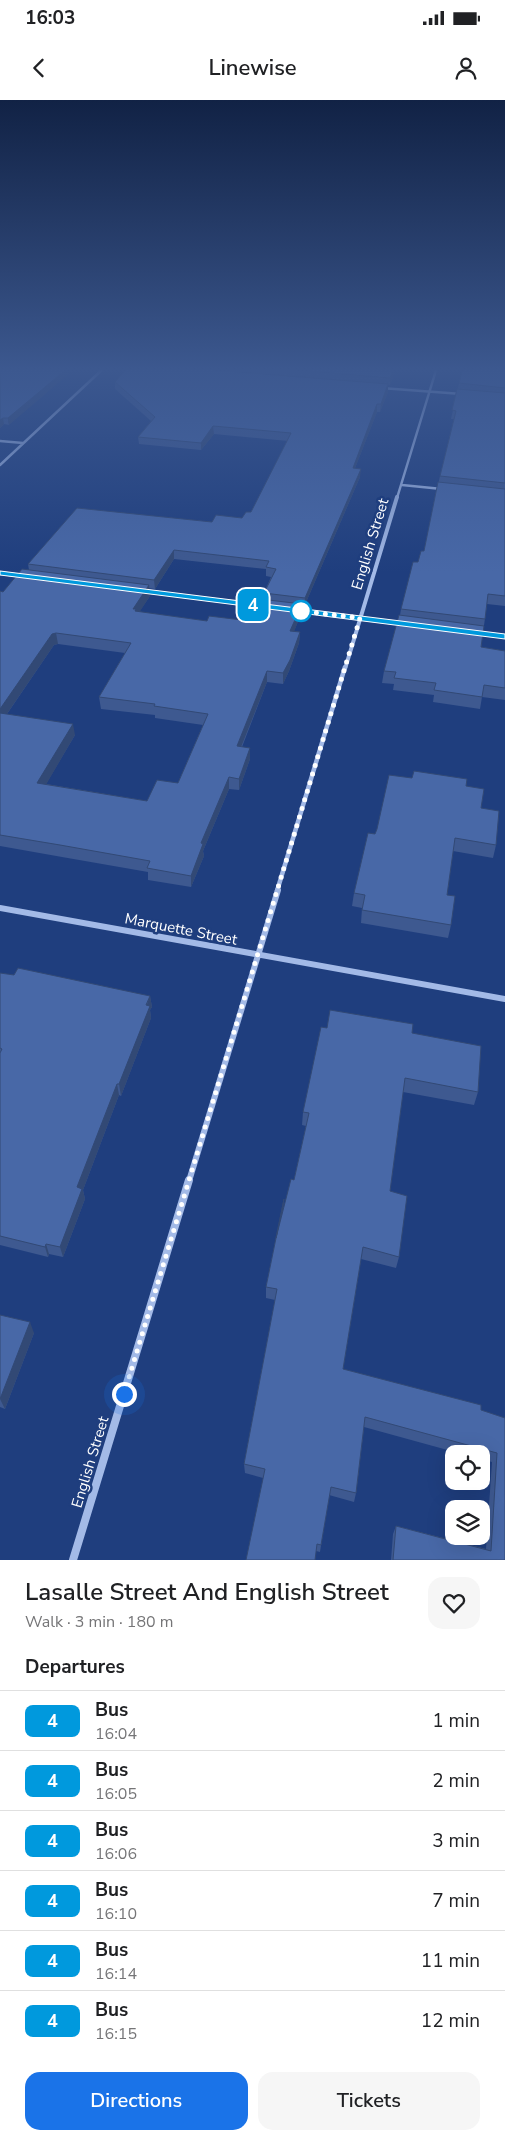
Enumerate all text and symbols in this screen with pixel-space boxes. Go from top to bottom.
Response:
text: 16:03 [25,5,75,31]
text: Linewise [208,53,297,83]
icon: back [25,54,53,82]
icon: person [452,54,480,82]
street label: English Street [347,495,394,592]
line badge: 4 [237,589,269,621]
text: 4 [248,593,258,617]
unlabelled marker [290,600,312,622]
street label: Marquette Street [123,908,240,950]
your location [112,1382,137,1407]
street label: English Street [67,1413,114,1510]
map controls [445,1445,490,1545]
button: locate [445,1445,490,1490]
button: layers [445,1500,490,1545]
text: Lasalle Street And English Street [25,1576,389,1608]
button: heart [428,1577,480,1629]
text: Walk · 3 min · 180 m [25,1611,173,1633]
text: Departures [25,1654,125,1680]
text: Bus [95,1697,128,1723]
text: 1 min [432,1708,480,1734]
text: 4 [47,1709,58,1733]
text: 16:04 [95,1723,137,1745]
text: Bus [95,1757,128,1783]
text: 2 min [432,1768,480,1794]
text: 4 [47,1769,58,1793]
text: 16:05 [95,1783,137,1805]
text: Bus [95,1817,128,1843]
text: 3 min [432,1828,480,1854]
text: 4 [47,1829,58,1853]
text: 16:06 [95,1843,137,1865]
text: Bus [95,1877,128,1903]
text: 7 min [432,1888,480,1914]
text: 4 [47,1889,58,1913]
text: 16:10 [95,1903,137,1925]
text: Bus [95,1937,128,1963]
text: 11 min [421,1948,480,1974]
text: 4 [47,1949,58,1973]
text: 16:14 [95,1963,137,1985]
text: Bus [95,1997,128,2023]
text: 12 min [421,2008,480,2034]
text: 4 [47,2009,58,2033]
text: 16:15 [95,2023,137,2045]
button: Directions [25,2072,248,2130]
button: Tickets [258,2072,480,2130]

